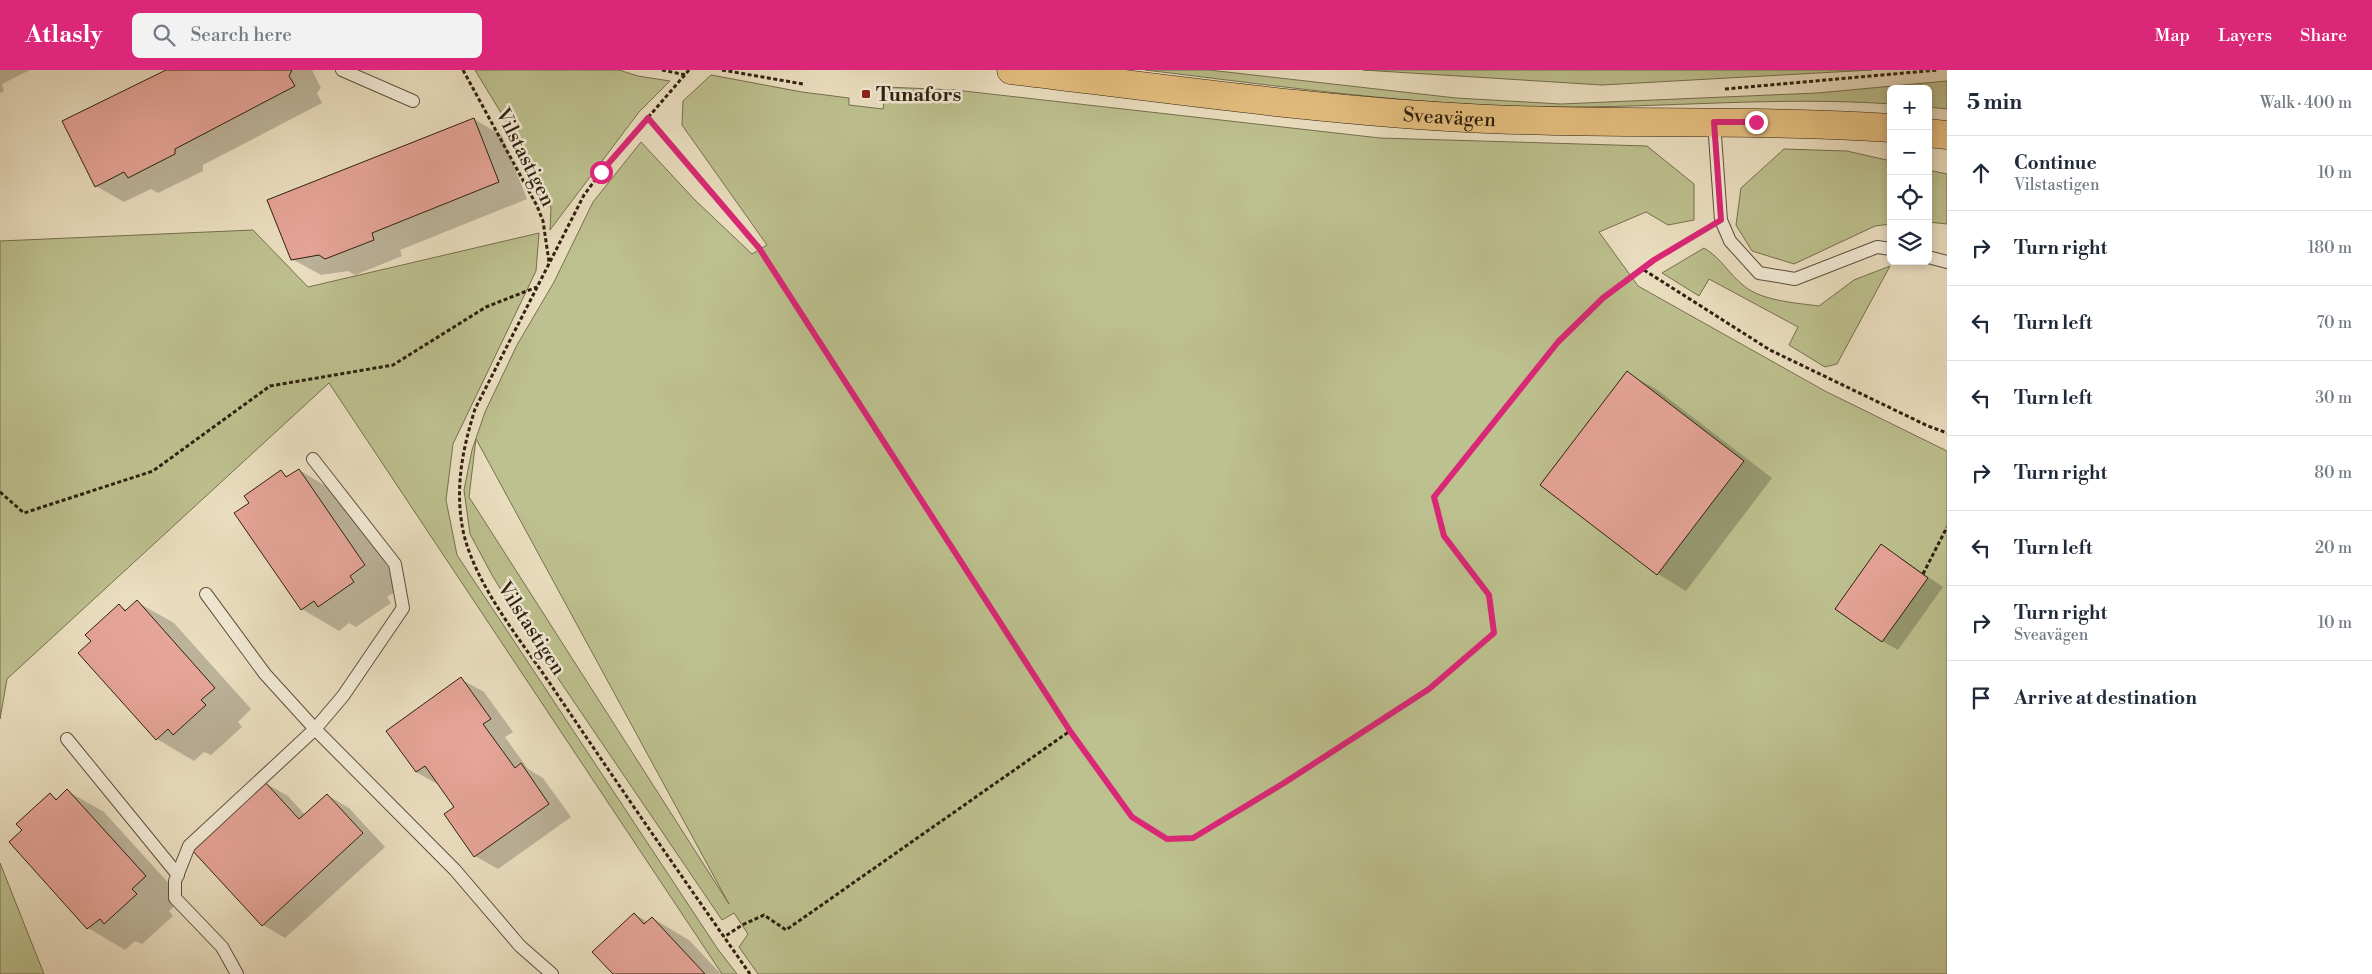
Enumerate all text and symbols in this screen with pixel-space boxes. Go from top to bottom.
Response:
search box [132,13,482,58]
text: Atlasly [25,20,102,50]
icon: search [150,21,178,49]
text: Search here [190,23,292,47]
text: Map [2155,24,2190,47]
text: Layers [2218,24,2272,47]
text: Share [2300,24,2347,47]
place label: Tunafors [876,83,961,108]
map controls [1887,85,1932,265]
button: + [1887,85,1932,130]
marker: Tunafors [860,88,872,100]
text: 5 min [1967,90,2022,116]
text: Walk · 400 m [2260,93,2352,113]
street label: Sveavägen [1402,103,1496,133]
street label: Vilstastigen [489,104,560,211]
route end [1745,111,1768,134]
button: − [1887,130,1932,175]
text: Continue [2014,151,2097,175]
icon: ahead [1967,159,1995,187]
route start [590,161,613,184]
text: 10 m [2318,163,2352,183]
button: locate [1887,175,1932,220]
text: Vilstastigen [2014,175,2100,195]
button: layers [1887,220,1932,265]
icon: right [1967,234,1995,262]
text: Turn right [2014,236,2107,260]
text: 180 m [2308,238,2352,258]
icon: left [1967,309,1995,337]
text: Turn left [2014,311,2093,335]
text: 70 m [2316,313,2352,333]
icon: left [1967,384,1995,412]
text: Turn left [2014,386,2093,410]
text: 30 m [2315,388,2352,408]
icon: right [1967,459,1995,487]
text: Turn right [2014,461,2107,485]
text: 80 m [2314,463,2352,483]
icon: left [1967,534,1995,562]
text: Turn left [2014,536,2093,560]
text: 20 m [2315,538,2352,558]
street label: Vilstastigen [491,576,570,680]
text: Turn right [2014,601,2107,625]
icon: right [1967,609,1995,637]
text: 10 m [2318,613,2352,633]
text: Sveavägen [2014,625,2088,645]
icon: arrive [1967,684,1995,712]
text: Arrive at destination [2014,686,2197,710]

